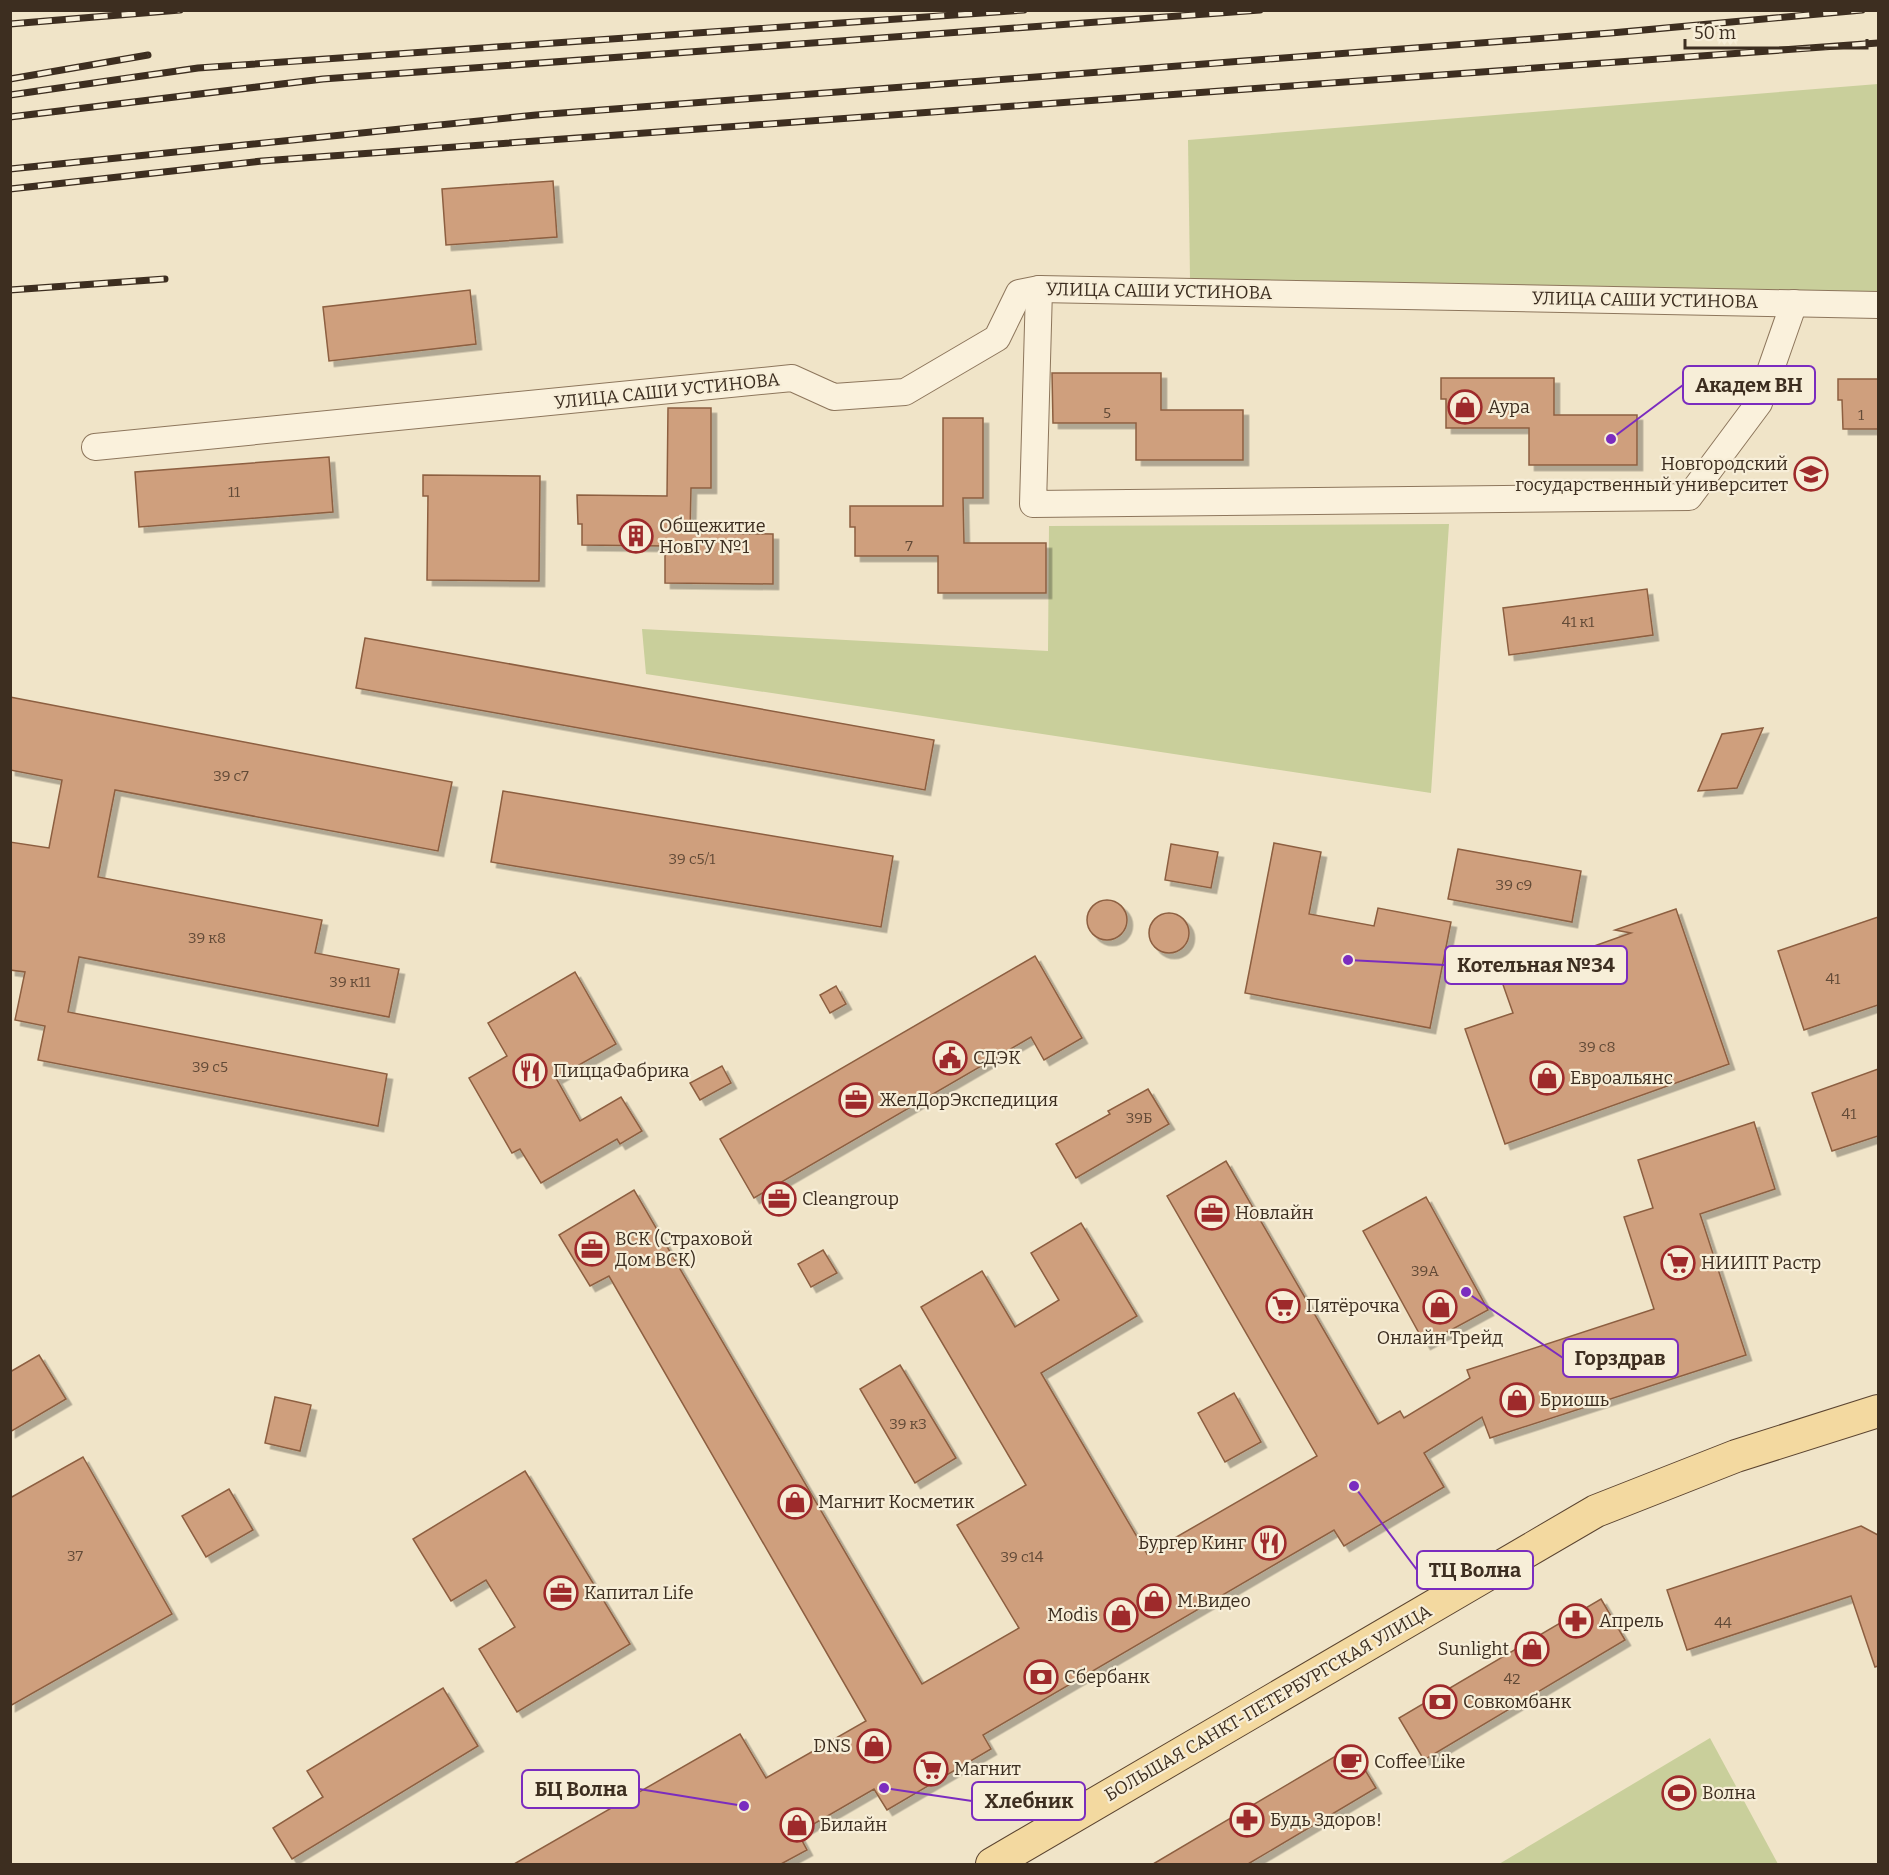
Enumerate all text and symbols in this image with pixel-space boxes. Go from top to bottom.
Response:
scale bar [1685,12,1866,50]
text: 50 m [1694,22,1736,44]
street label: УЛИЦА САШИ УСТИНОВА [1046,278,1273,304]
street label: УЛИЦА САШИ УСТИНОВА [1532,287,1759,313]
callout: Академ ВН [1683,366,1815,404]
street label: УЛИЦА САШИ УСТИНОВА [553,368,781,414]
text: Академ ВН [1695,373,1803,397]
shop icon: Аура [1447,389,1483,425]
place label: Аура [1488,396,1530,418]
house number: 5 [1103,404,1111,422]
house number: 1 [1858,406,1864,424]
place label: Новгородский государственный университет [1515,453,1788,496]
school or university icon: Новгородский государственный университет [1793,456,1829,492]
house number: 11 [228,483,240,501]
place label: Общежитие НовГУ №1 [659,515,766,558]
building icon: Общежитие НовГУ №1 [618,518,654,554]
house number: 7 [905,537,913,555]
house number: 41 к1 [1562,613,1594,631]
house number: 39 с7 [213,767,249,785]
house number: 39 с5/1 [669,850,715,868]
house number: 39 с9 [1496,876,1532,894]
house number: 39 к8 [188,929,226,947]
callout: Котельная №34 [1445,946,1627,984]
text: Котельная №34 [1457,953,1615,977]
house number: 41 [1826,970,1840,988]
house number: 39 к11 [329,973,371,991]
house number: 39 с8 [1578,1038,1616,1056]
public building icon: СДЭК [932,1040,968,1076]
place label: СДЭК [973,1047,1021,1069]
restaurant icon: ПиццаФабрика [512,1053,548,1089]
house number: 39 с5 [192,1058,228,1076]
place label: ПиццаФабрика [553,1060,690,1082]
shop icon: Евроальянс [1529,1060,1565,1096]
place label: Евроальянс [1570,1067,1673,1089]
office icon: ЖелДорЭкспедиция [838,1082,874,1118]
place label: ЖелДорЭкспедиция [879,1089,1058,1111]
house number: 41 [1842,1105,1856,1123]
house number: 39Б [1126,1109,1152,1127]
office icon: Cleangroup [761,1181,797,1217]
place label: Cleangroup [802,1188,899,1210]
office icon: Новлайн [1194,1195,1230,1231]
place label: Новлайн [1235,1202,1314,1224]
place label: ВСК (Страховой Дом ВСК) [615,1228,753,1271]
office icon: ВСК (Страховой Дом ВСК) [574,1231,610,1267]
supermarket icon: НИИПТ Растр [1660,1245,1696,1281]
place label: НИИПТ Растр [1701,1252,1821,1274]
house number: 39А [1411,1262,1439,1280]
supermarket icon: Пятёрочка [1265,1288,1301,1324]
shop icon: Онлайн Трейд [1422,1289,1458,1325]
place label: Пятёрочка [1306,1295,1400,1317]
place label: Онлайн Трейд [1377,1327,1503,1349]
callout: Горздрав [1563,1339,1678,1377]
text: Горздрав [1574,1346,1666,1370]
shop icon: Бриошь [1499,1382,1535,1418]
place label: Бриошь [1540,1389,1609,1411]
house number: 39 к3 [889,1415,927,1433]
shop icon: Магнит Косметик [777,1484,813,1520]
place label: Магнит Косметик [818,1491,975,1513]
restaurant icon: Бургер Кинг [1251,1525,1287,1561]
place label: Бургер Кинг [1138,1532,1246,1554]
house number: 37 [67,1547,84,1565]
house number: 39 с14 [1001,1548,1044,1566]
callout: ТЦ Волна [1417,1551,1533,1589]
text: ТЦ Волна [1429,1558,1521,1582]
office icon: Капитал Life [543,1575,579,1611]
place label: Капитал Life [584,1582,694,1604]
shop icon: М.Видео [1136,1583,1172,1619]
place label: М.Видео [1177,1590,1251,1612]
shop icon: Modis [1103,1597,1139,1633]
street label: БОЛЬШАЯ САНКТ-ПЕТЕРБУРГСКАЯ УЛИЦА [1101,1600,1436,1806]
pharmacy icon: Апрель [1558,1603,1594,1639]
place label: Modis [1047,1604,1098,1626]
place label: Апрель [1599,1610,1663,1632]
house number: 44 [1714,1614,1732,1632]
shop icon: Sunlight [1514,1631,1550,1667]
place label: Sunlight [1438,1638,1509,1660]
bank icon: Сбербанк [1023,1659,1059,1695]
place label: Сбербанк [1064,1666,1150,1688]
house number: 42 [1504,1670,1520,1688]
bank icon: Совкомбанк [1422,1684,1458,1720]
place label: Совкомбанк [1463,1691,1572,1713]
shop icon: DNS [856,1728,892,1764]
place label: DNS [813,1735,851,1757]
cafe icon: Coffee Like [1333,1744,1369,1780]
supermarket icon: Магнит [913,1751,949,1787]
place label: Coffee Like [1374,1751,1465,1773]
place label: Магнит [954,1758,1021,1780]
callout: БЦ Волна [522,1770,639,1808]
sports icon: Волна [1661,1775,1697,1811]
text: БЦ Волна [535,1777,627,1801]
callout: Хлебник [972,1782,1085,1820]
place label: Волна [1702,1782,1756,1804]
text: Хлебник [985,1789,1074,1813]
pharmacy icon: Будь Здоров! [1229,1802,1265,1838]
shop icon: Билайн [779,1807,815,1843]
place label: Будь Здоров! [1270,1809,1382,1831]
place label: Билайн [820,1814,887,1836]

